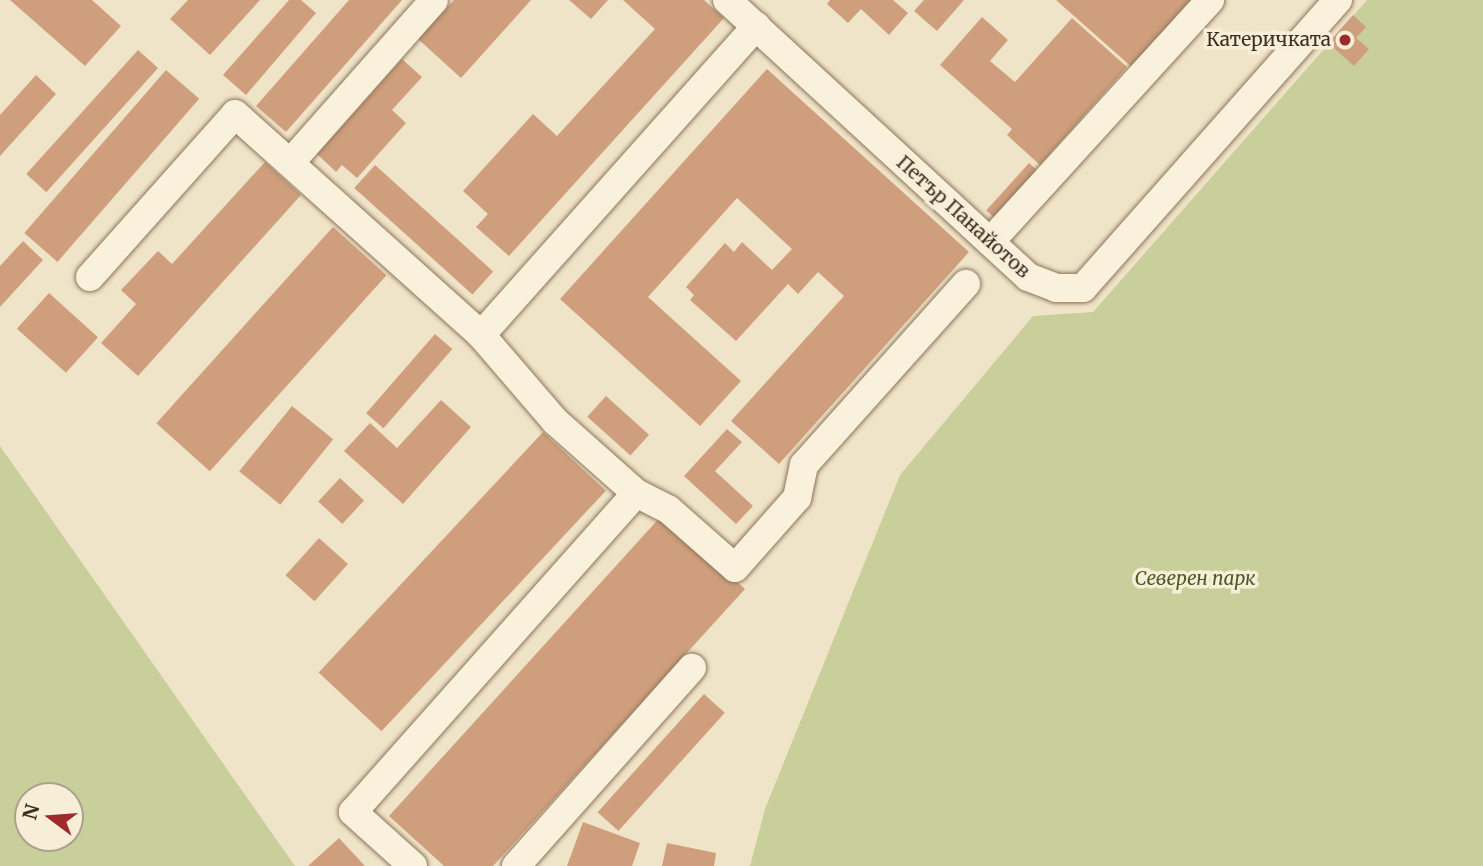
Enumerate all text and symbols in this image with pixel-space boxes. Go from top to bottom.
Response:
place label: Катеричката [1206,29,1331,51]
marker: Катеричката [1337,32,1353,48]
street label: Петър Панайотов [892,151,1034,283]
park label: Северен парк [1134,568,1256,590]
north arrow [14,782,84,852]
text: N [17,801,44,822]

